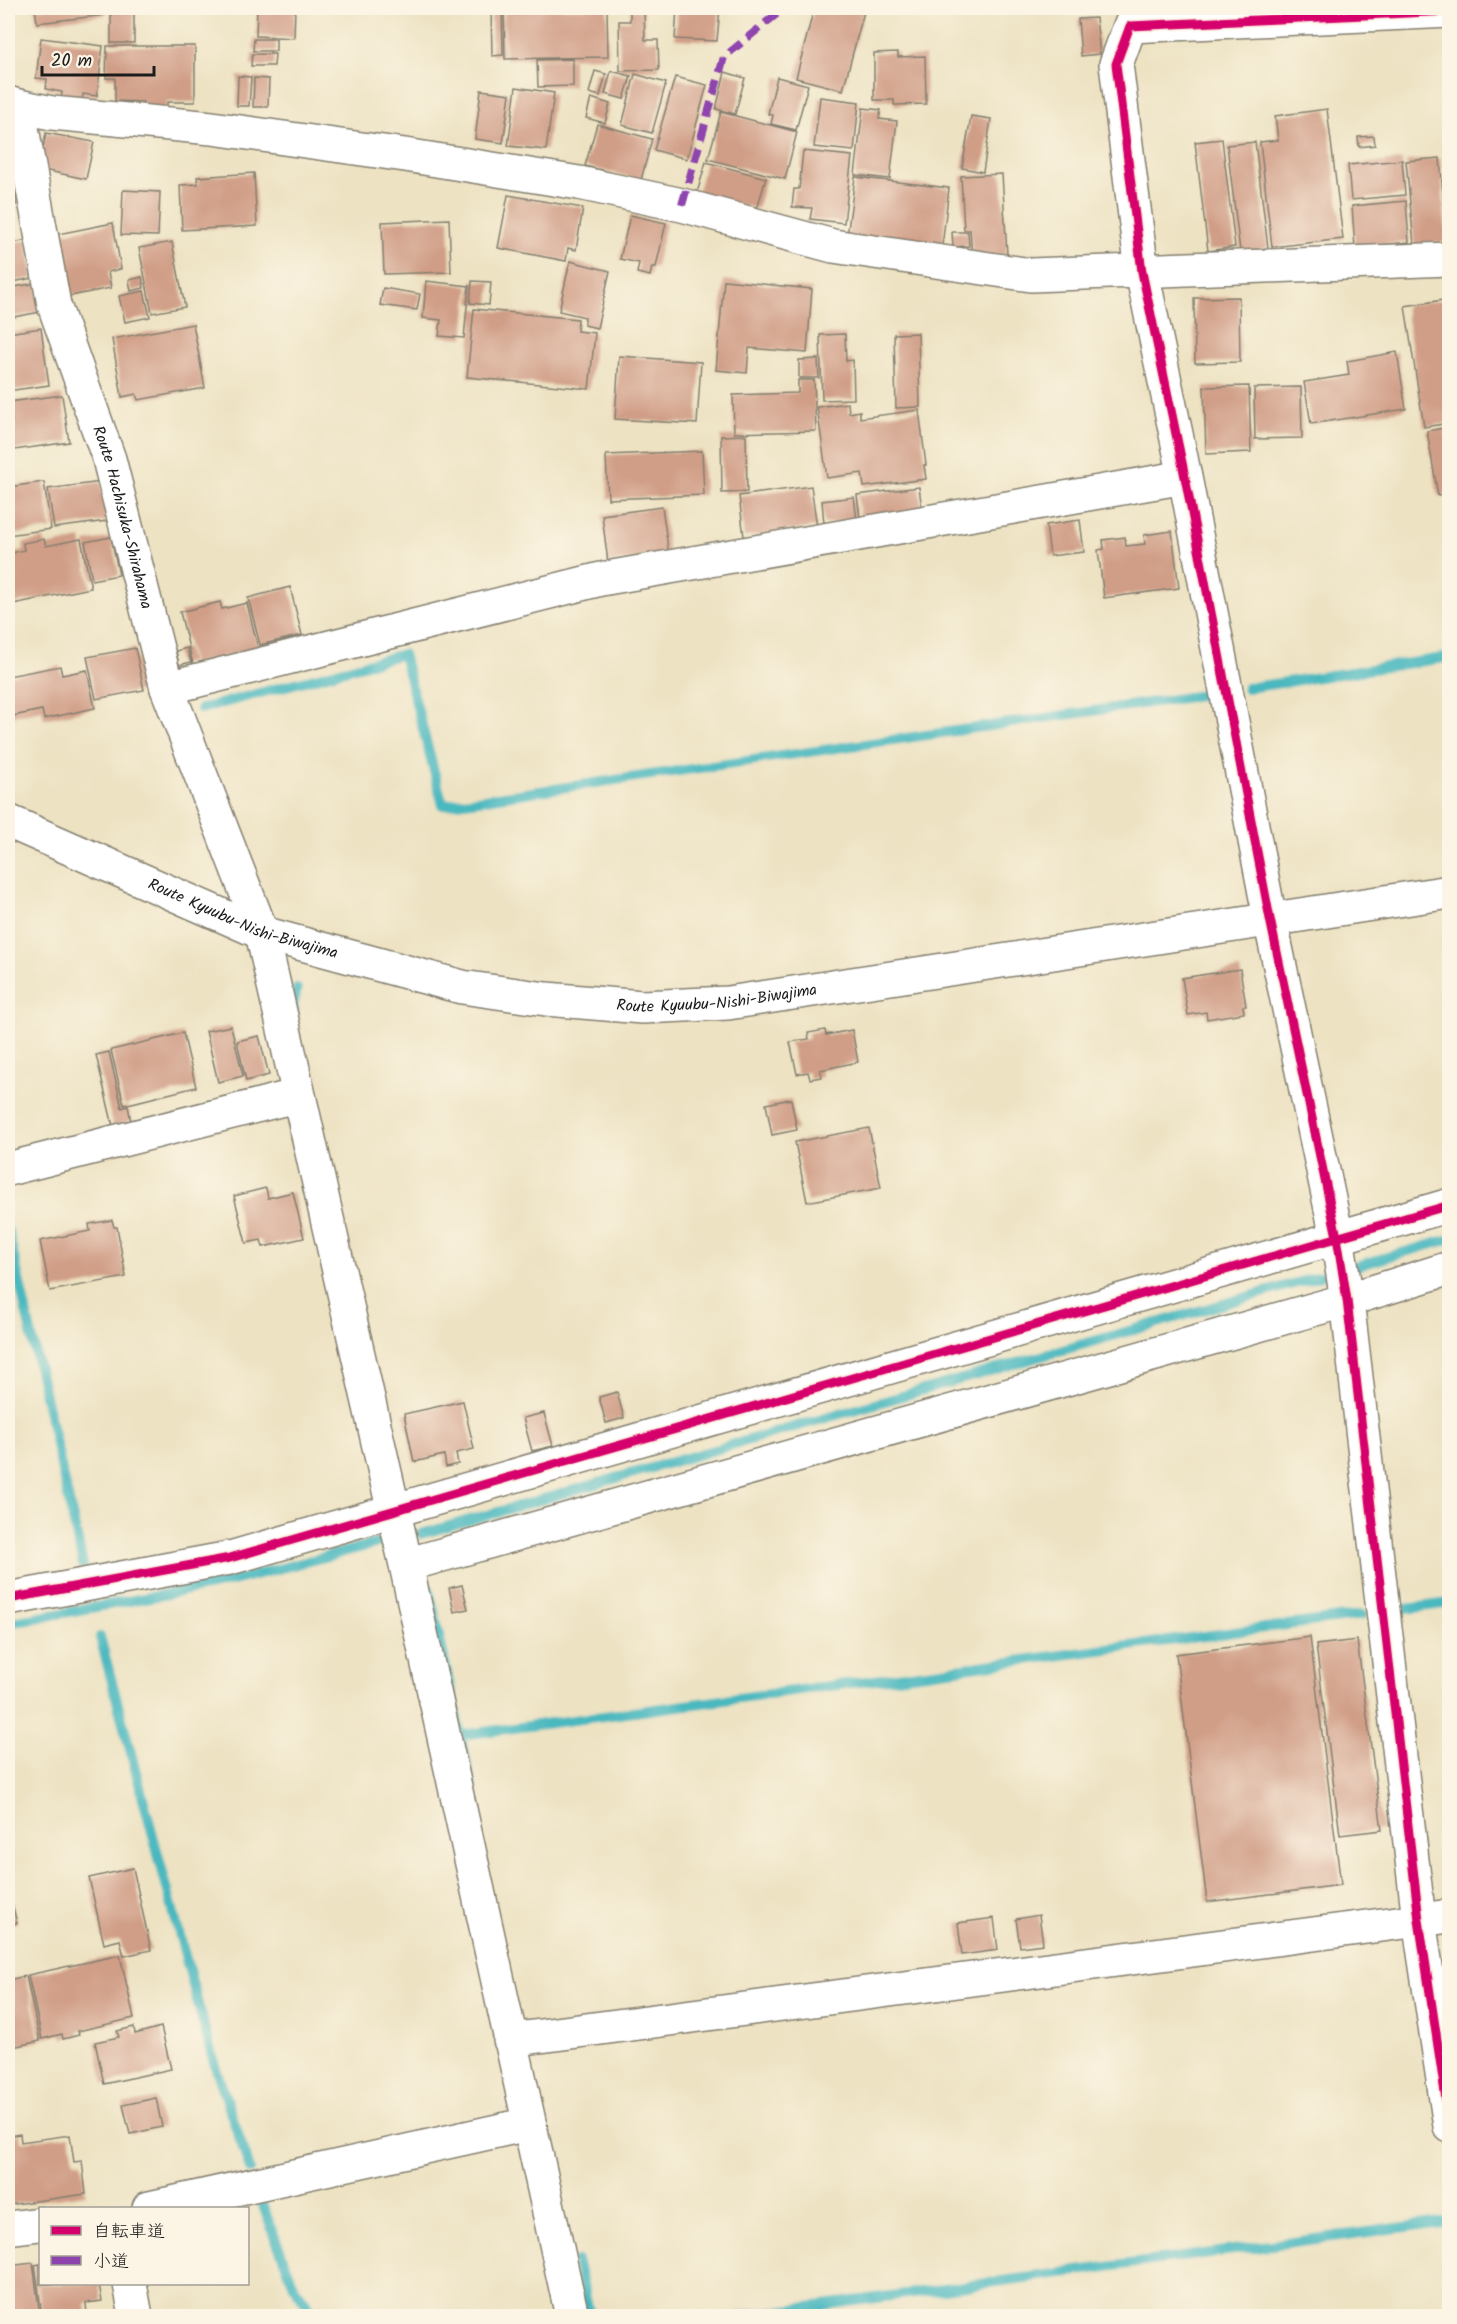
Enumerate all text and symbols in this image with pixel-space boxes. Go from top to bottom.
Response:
scale bar [42,39,154,77]
text: 20 m [51,47,92,76]
street label: Route Hachisuka-Shirahama [86,422,159,612]
street label: Route Kyuubu-Nishi-Biwajima [144,872,341,965]
street label: Route Kyuubu-Nishi-Biwajima [615,977,819,1020]
legend [39,2207,249,2285]
text: 自転車道 [93,2218,165,2247]
text: 小道 [93,2248,129,2277]

